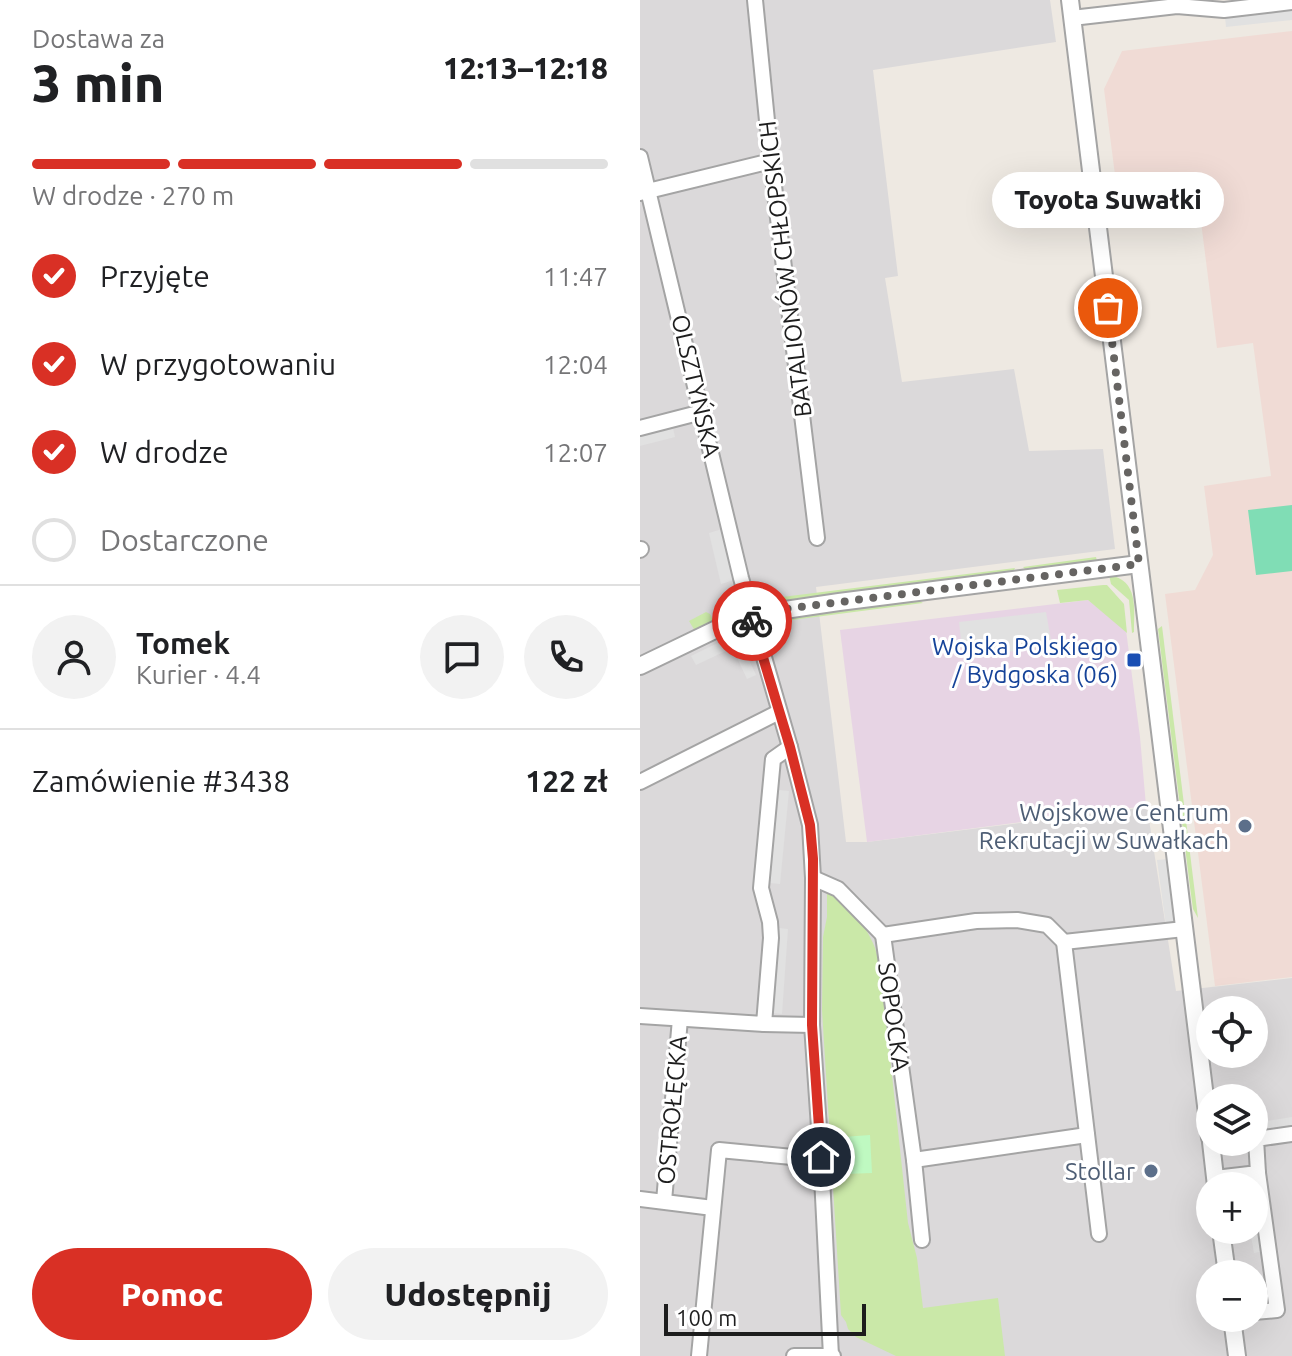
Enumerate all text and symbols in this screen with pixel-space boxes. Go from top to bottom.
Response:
text: Dostawa za [32,24,165,53]
text: 12:13–12:18 [443,51,608,85]
text: 3 min [32,54,164,112]
street label: BATALIONÓW CHŁOPSKICH [752,119,817,419]
callout: Toyota Suwałki [992,172,1224,228]
text: W drodze · 270 m [32,181,234,210]
text: Toyota Suwałki [1014,185,1202,214]
icon: check [32,254,76,298]
text: Przyjęte [100,259,210,293]
text: 11:47 [543,262,608,291]
pin [1074,274,1142,342]
icon: bag [1086,286,1130,330]
street label: OLSZTYŃSKA [666,312,727,461]
icon: check [32,342,76,386]
text: W przygotowaniu [100,347,336,381]
text: 12:04 [543,350,608,379]
icon: check [32,430,76,474]
text: W drodze [100,435,229,469]
text: 12:07 [543,438,608,467]
text: Dostarczone [100,523,269,557]
courier [712,581,792,661]
icon: bike [730,599,774,643]
button: person [32,615,116,699]
button: chat [420,615,504,699]
button: phone [524,615,608,699]
text: Tomek [136,626,230,660]
place label: Wojska Polskiego / Bydgoska (06) [932,633,1118,688]
marker: Wojska Polskiego / Bydgoska (06) [1125,651,1143,669]
text: Kurier · 4.4 [136,660,261,689]
text: Zamówienie #3438 [32,764,290,798]
text: 122 zł [525,764,608,798]
place label: Wojskowe Centrum Rekrutacji w Suwałkach [979,799,1229,854]
marker: Wojskowe Centrum Rekrutacji w Suwałkach [1236,817,1254,835]
street label: SOPOCKA [873,961,915,1074]
map controls [1196,996,1268,1332]
button: locate [1196,996,1268,1068]
street label: OSTROŁĘCKA [652,1034,692,1186]
button: layers [1196,1084,1268,1156]
pin [787,1123,855,1191]
icon: home [799,1135,843,1179]
place label: Stollar [1065,1158,1135,1185]
marker: Stollar [1142,1162,1160,1180]
button: + [1196,1172,1268,1244]
button: Pomoc [32,1248,312,1340]
button: Udostępnij [328,1248,608,1340]
button: − [1196,1260,1268,1332]
scale bar [664,1300,866,1336]
text: 100 m [676,1305,737,1330]

